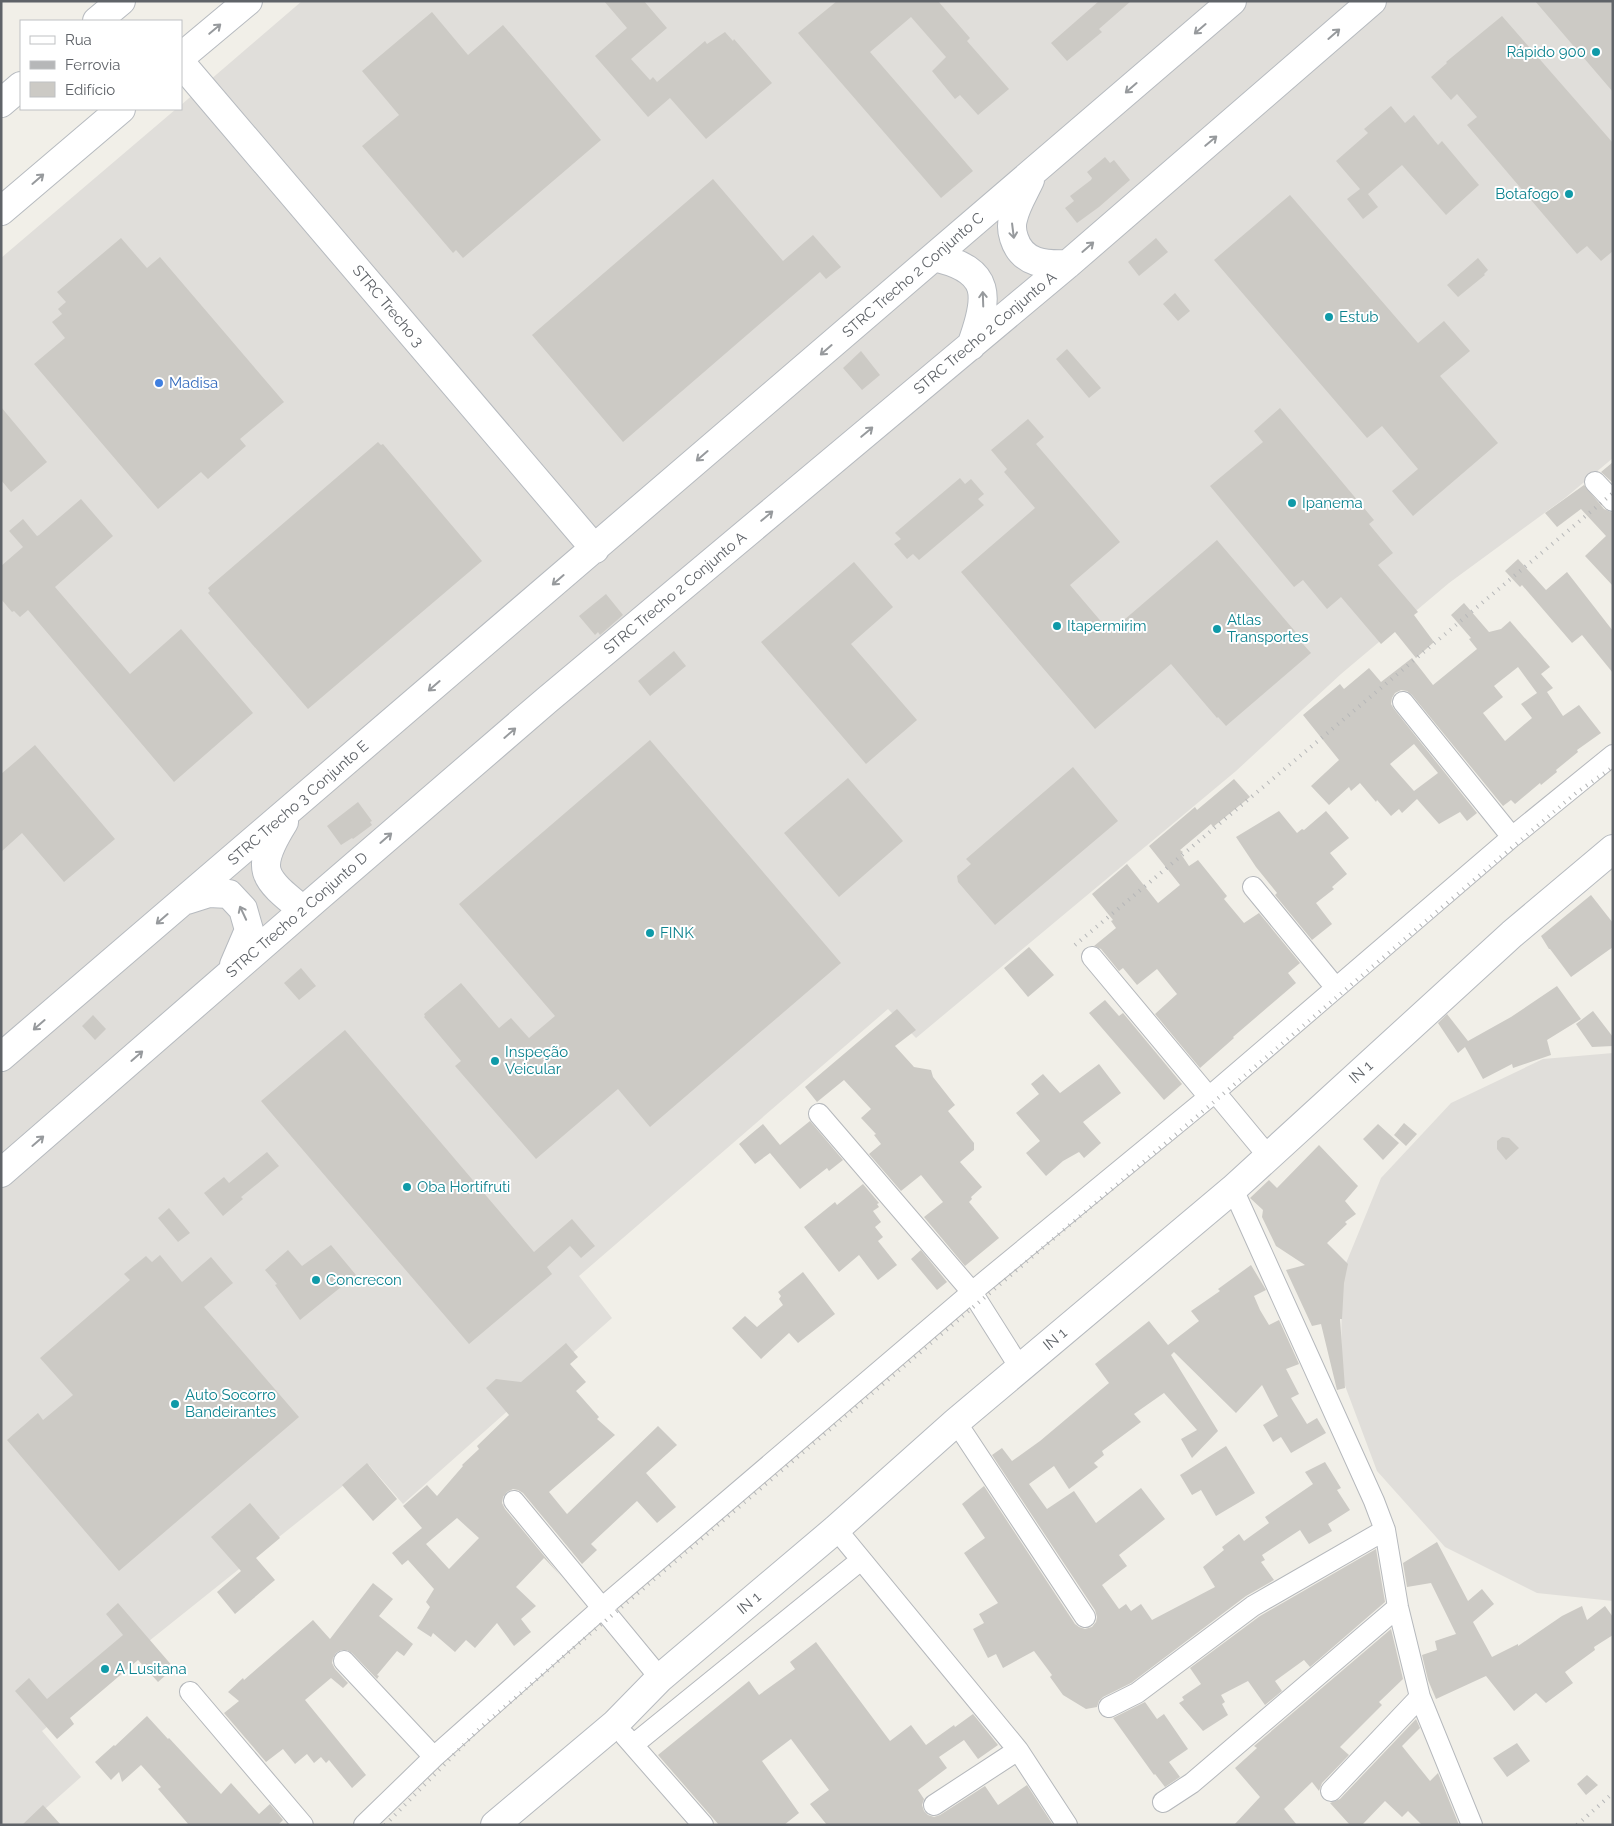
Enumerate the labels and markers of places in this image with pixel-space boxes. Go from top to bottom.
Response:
place label: Rápido 900 [1506,43,1586,61]
marker: Rápido 900 [1590,46,1602,58]
place label: Botafogo [1495,185,1559,203]
marker: Botafogo [1563,188,1575,200]
place label: Estub [1339,308,1379,326]
marker: Estub [1323,311,1335,323]
place label: Madisa [169,374,218,392]
marker: Madisa [153,377,165,389]
place label: Ipanema [1302,494,1363,512]
marker: Ipanema [1286,497,1298,509]
place label: Atlas Transportes [1227,611,1309,646]
place label: Itapermirim [1067,617,1147,635]
marker: Itapermirim [1051,620,1063,632]
marker: Atlas Transportes [1211,623,1223,635]
place label: FINK [660,924,694,942]
marker: FINK [644,927,656,939]
place label: Inspeção Veicular [505,1043,568,1078]
marker: Inspeção Veicular [489,1055,501,1067]
place label: Oba Hortifruti [417,1178,510,1196]
marker: Oba Hortifruti [401,1181,413,1193]
place label: Concrecon [326,1271,402,1289]
marker: Concrecon [310,1274,322,1286]
place label: Auto Socorro Bandeirantes [185,1386,276,1421]
marker: Auto Socorro Bandeirantes [169,1398,181,1410]
place label: A Lusitana [115,1660,187,1678]
marker: A Lusitana [99,1663,111,1675]

